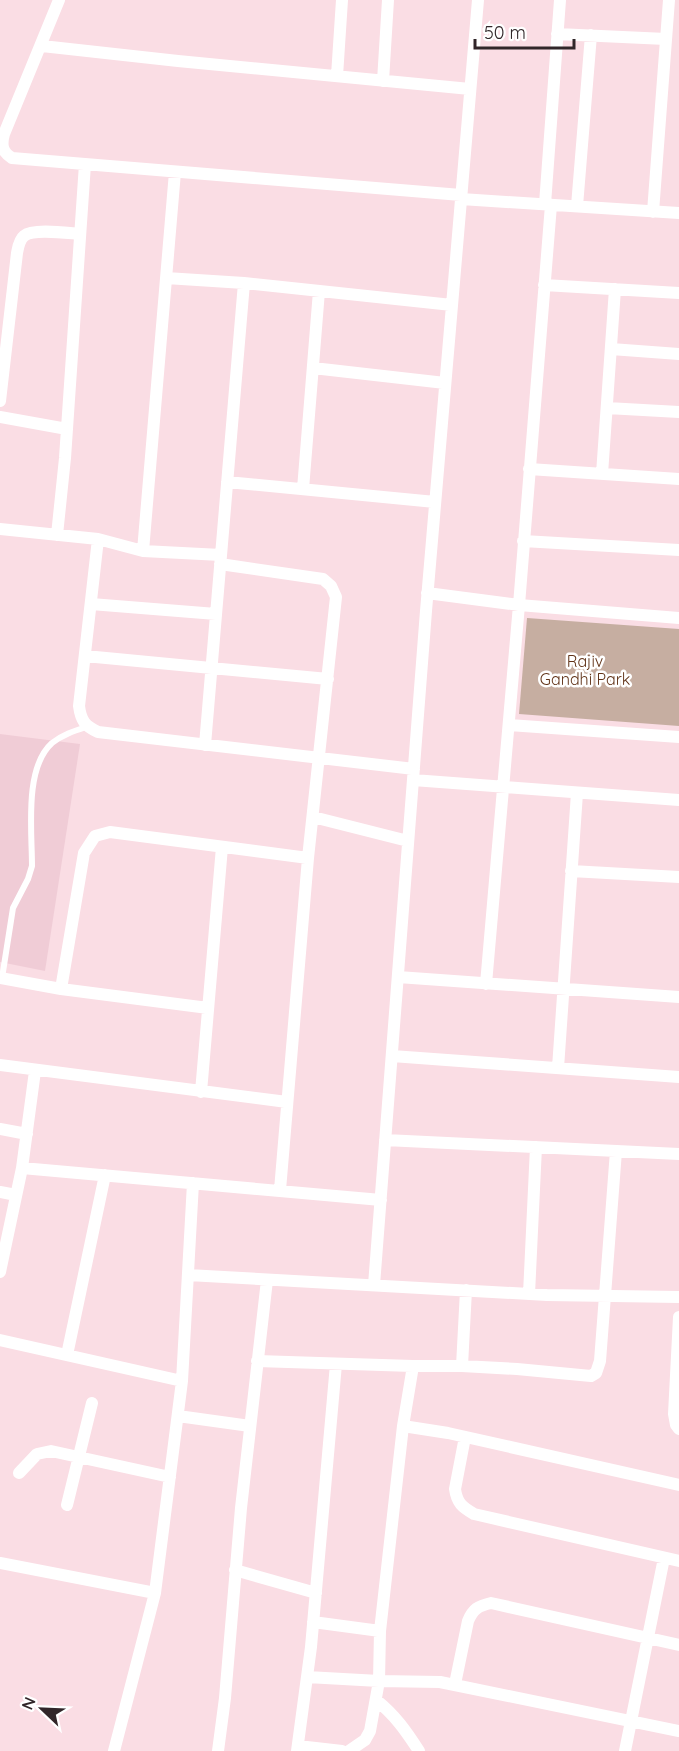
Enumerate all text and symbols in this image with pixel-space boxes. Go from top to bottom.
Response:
scale bar [475,12,574,50]
text: 50 m [484,21,526,44]
park label: Rajiv Gandhi Park [540,651,630,689]
north arrow [12,1679,72,1739]
text: N [17,1694,40,1712]

